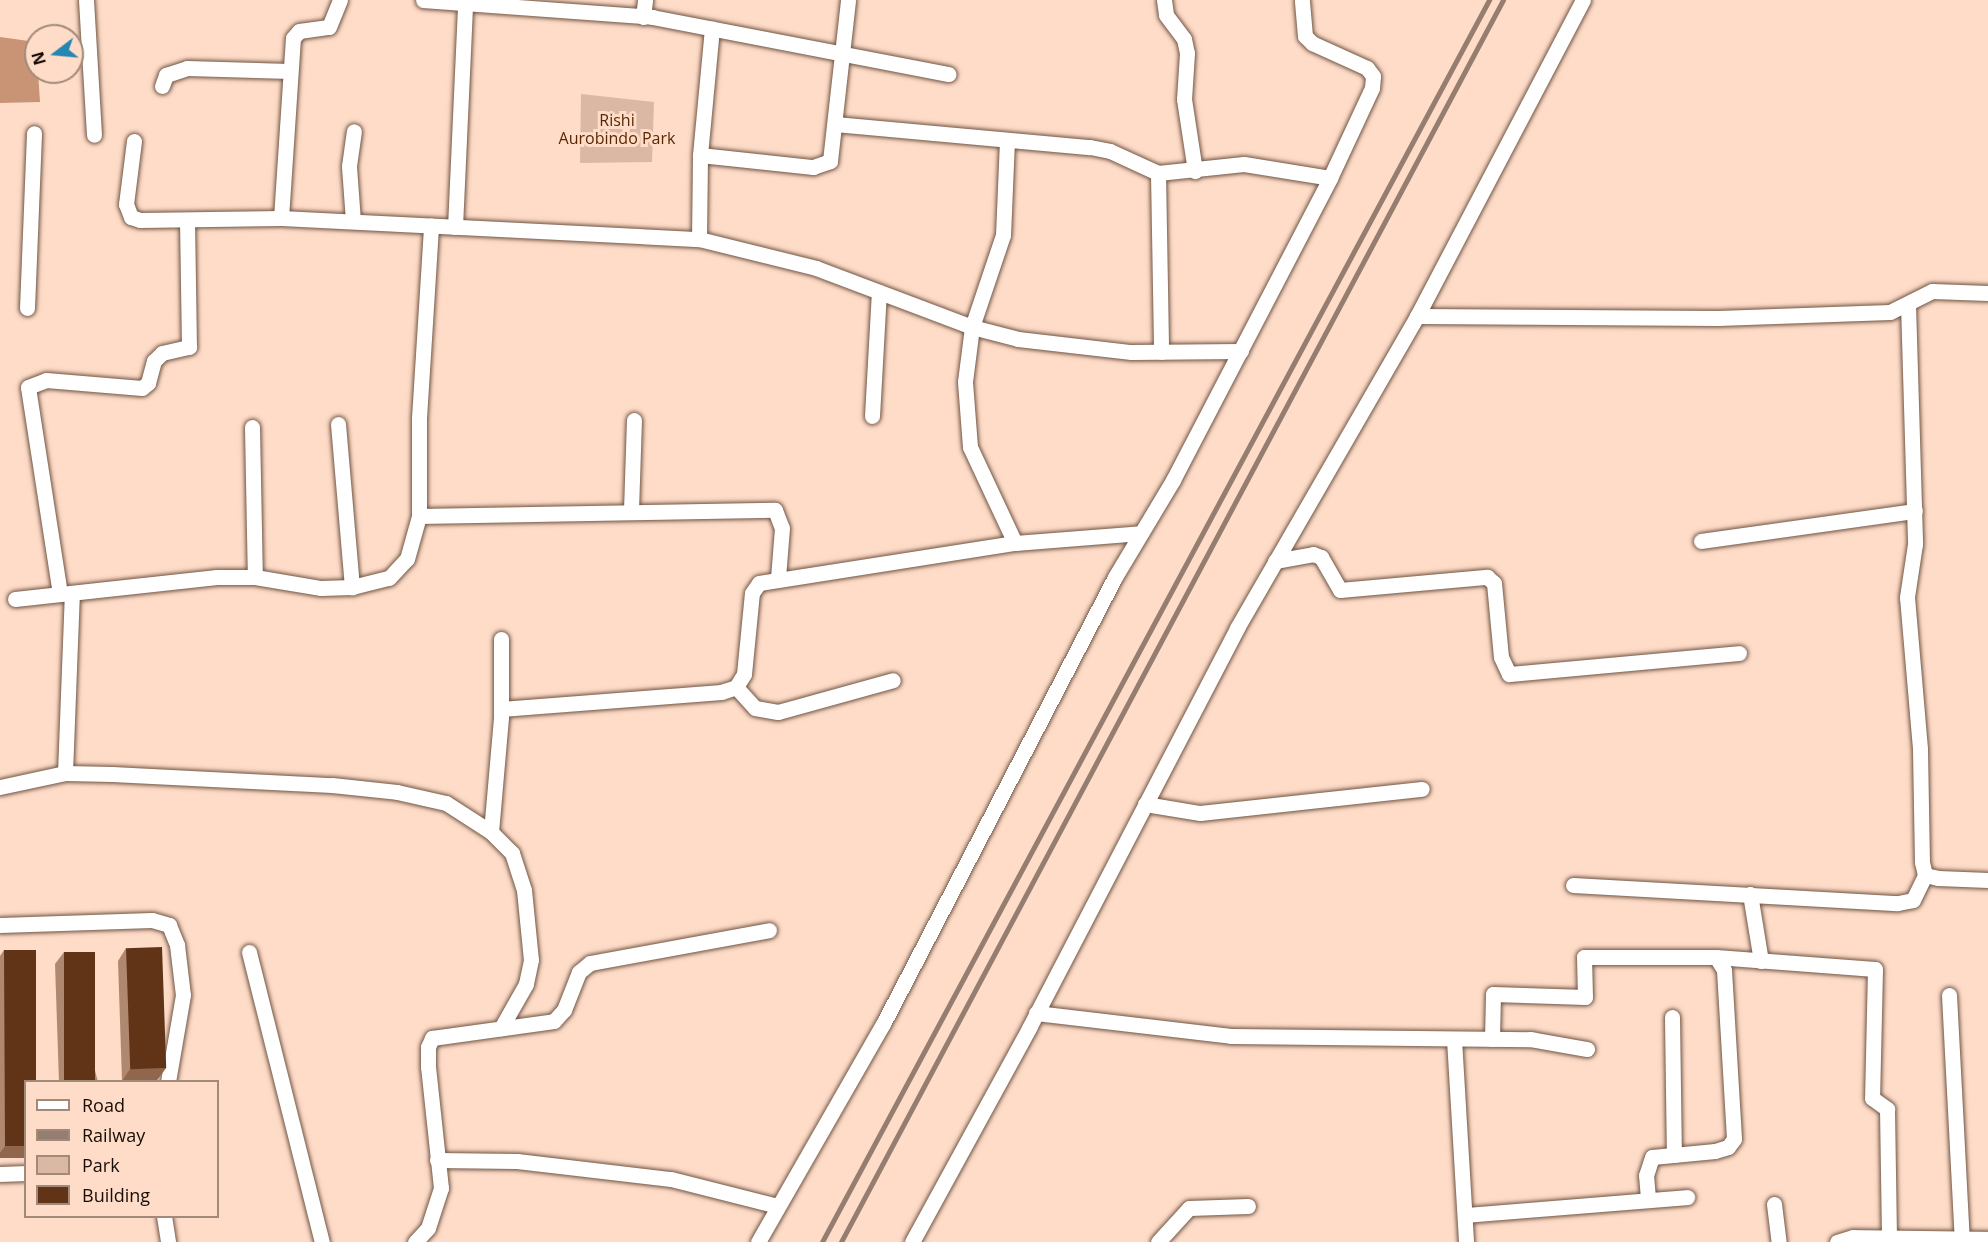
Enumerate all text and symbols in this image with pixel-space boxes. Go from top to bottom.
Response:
north arrow [24,24,84,84]
text: N [26,49,51,68]
park label: Rishi Aurobindo Park [559,110,675,148]
legend [24,1080,219,1218]
text: Road [82,1093,125,1117]
text: Railway [82,1123,145,1147]
text: Park [82,1153,120,1177]
text: Building [82,1183,150,1207]

